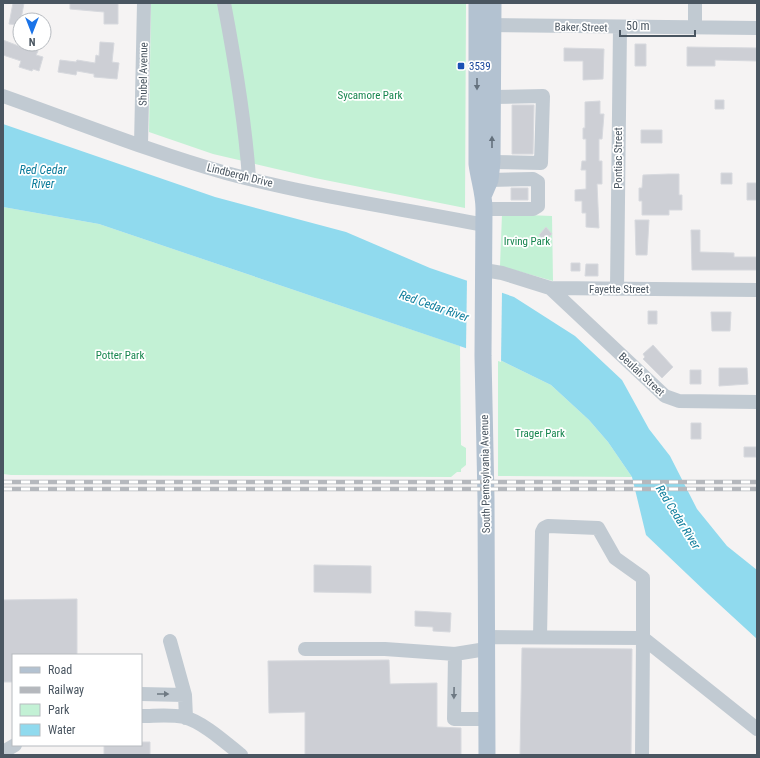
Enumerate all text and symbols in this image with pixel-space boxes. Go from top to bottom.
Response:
north arrow [12,12,52,52]
scale bar [620,12,695,38]
text: 50 m [626,19,650,33]
street label: Baker Street [554,21,608,34]
text: N [28,35,35,48]
street label: Shubel Avenue [136,42,151,106]
place label: 3539 [469,60,491,73]
marker: 3539 [456,61,466,71]
one-way arrow [474,78,480,91]
park label: Sycamore Park [338,89,402,102]
street label: Pontiac Street [612,127,625,189]
one-way arrow [489,135,495,148]
street label: Lindbergh Drive [206,161,274,190]
water label: Red Cedar River [19,163,67,191]
park label: Irving Park [504,235,550,248]
street label: Fayette Street [589,283,649,296]
water label: Red Cedar River [397,288,471,325]
park label: Potter Park [96,349,144,362]
street label: Beulah Street [616,350,667,399]
street label: South Pennsylvania Avenue [478,414,493,534]
park label: Trager Park [515,427,565,440]
water label: Red Cedar River [653,483,703,552]
legend [12,654,142,746]
text: Road [48,663,72,677]
text: Railway [48,683,84,697]
one-way arrow [451,687,457,700]
one-way arrow [157,691,169,698]
text: Park [48,703,70,717]
text: Water [48,723,76,737]

